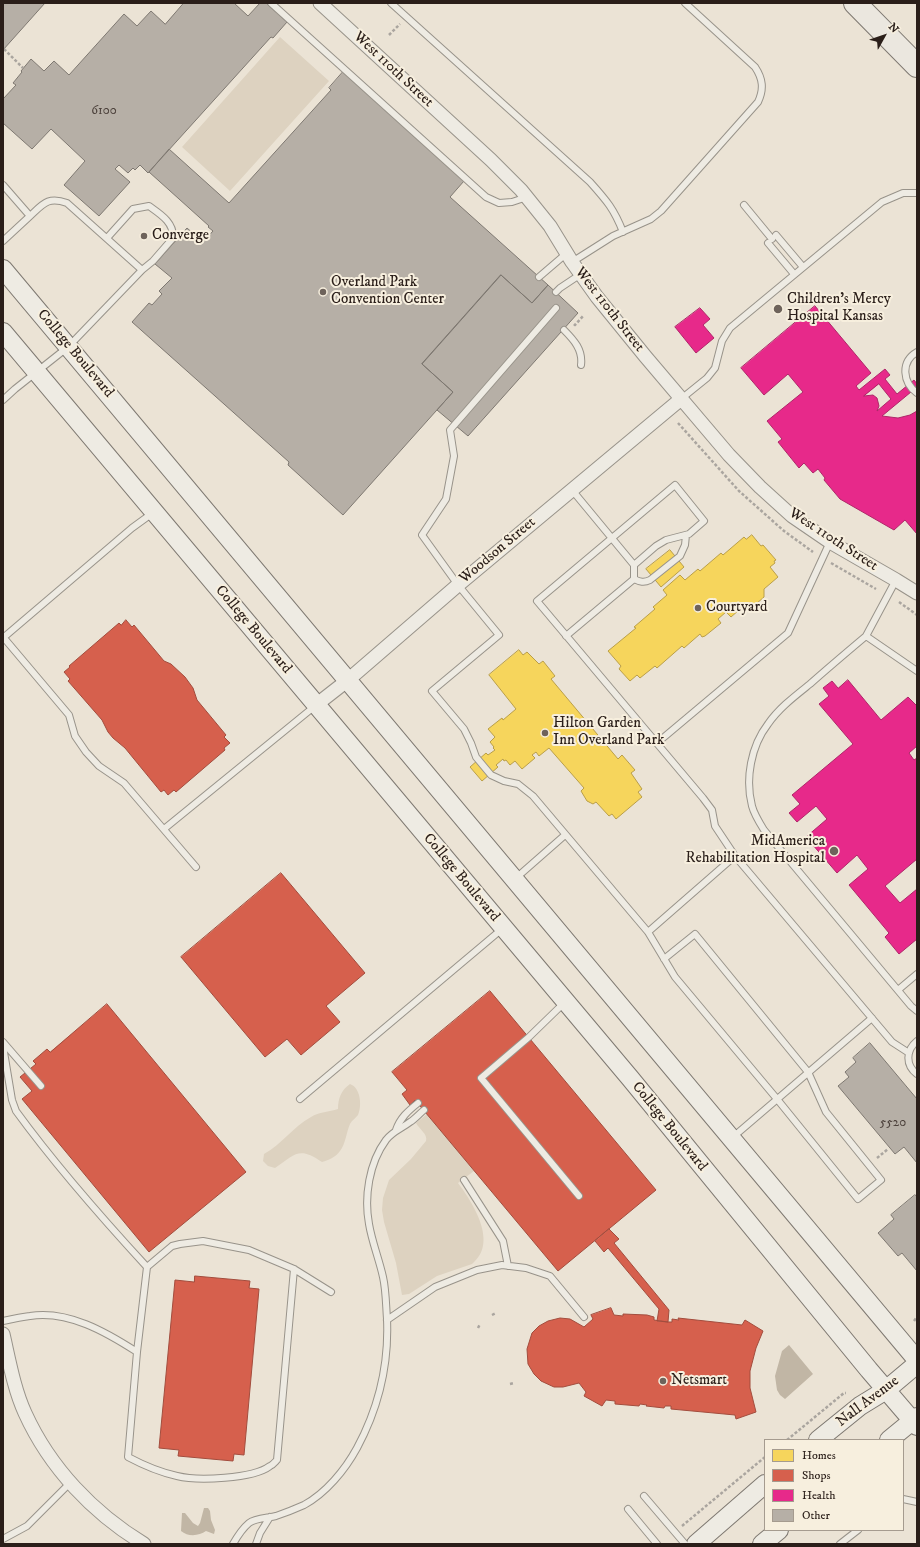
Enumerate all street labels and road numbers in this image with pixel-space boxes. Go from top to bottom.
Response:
street label: West 110th Street [349,28,437,112]
street label: West 110th Street [570,264,648,356]
street label: College Boulevard [33,306,117,402]
street label: West 110th Street [785,504,881,576]
street label: Woodson Street [456,514,540,588]
street label: College Boulevard [211,582,295,678]
street label: College Boulevard [419,830,503,926]
street label: College Boulevard [627,1079,711,1175]
street label: Nall Avenue [833,1373,903,1431]

